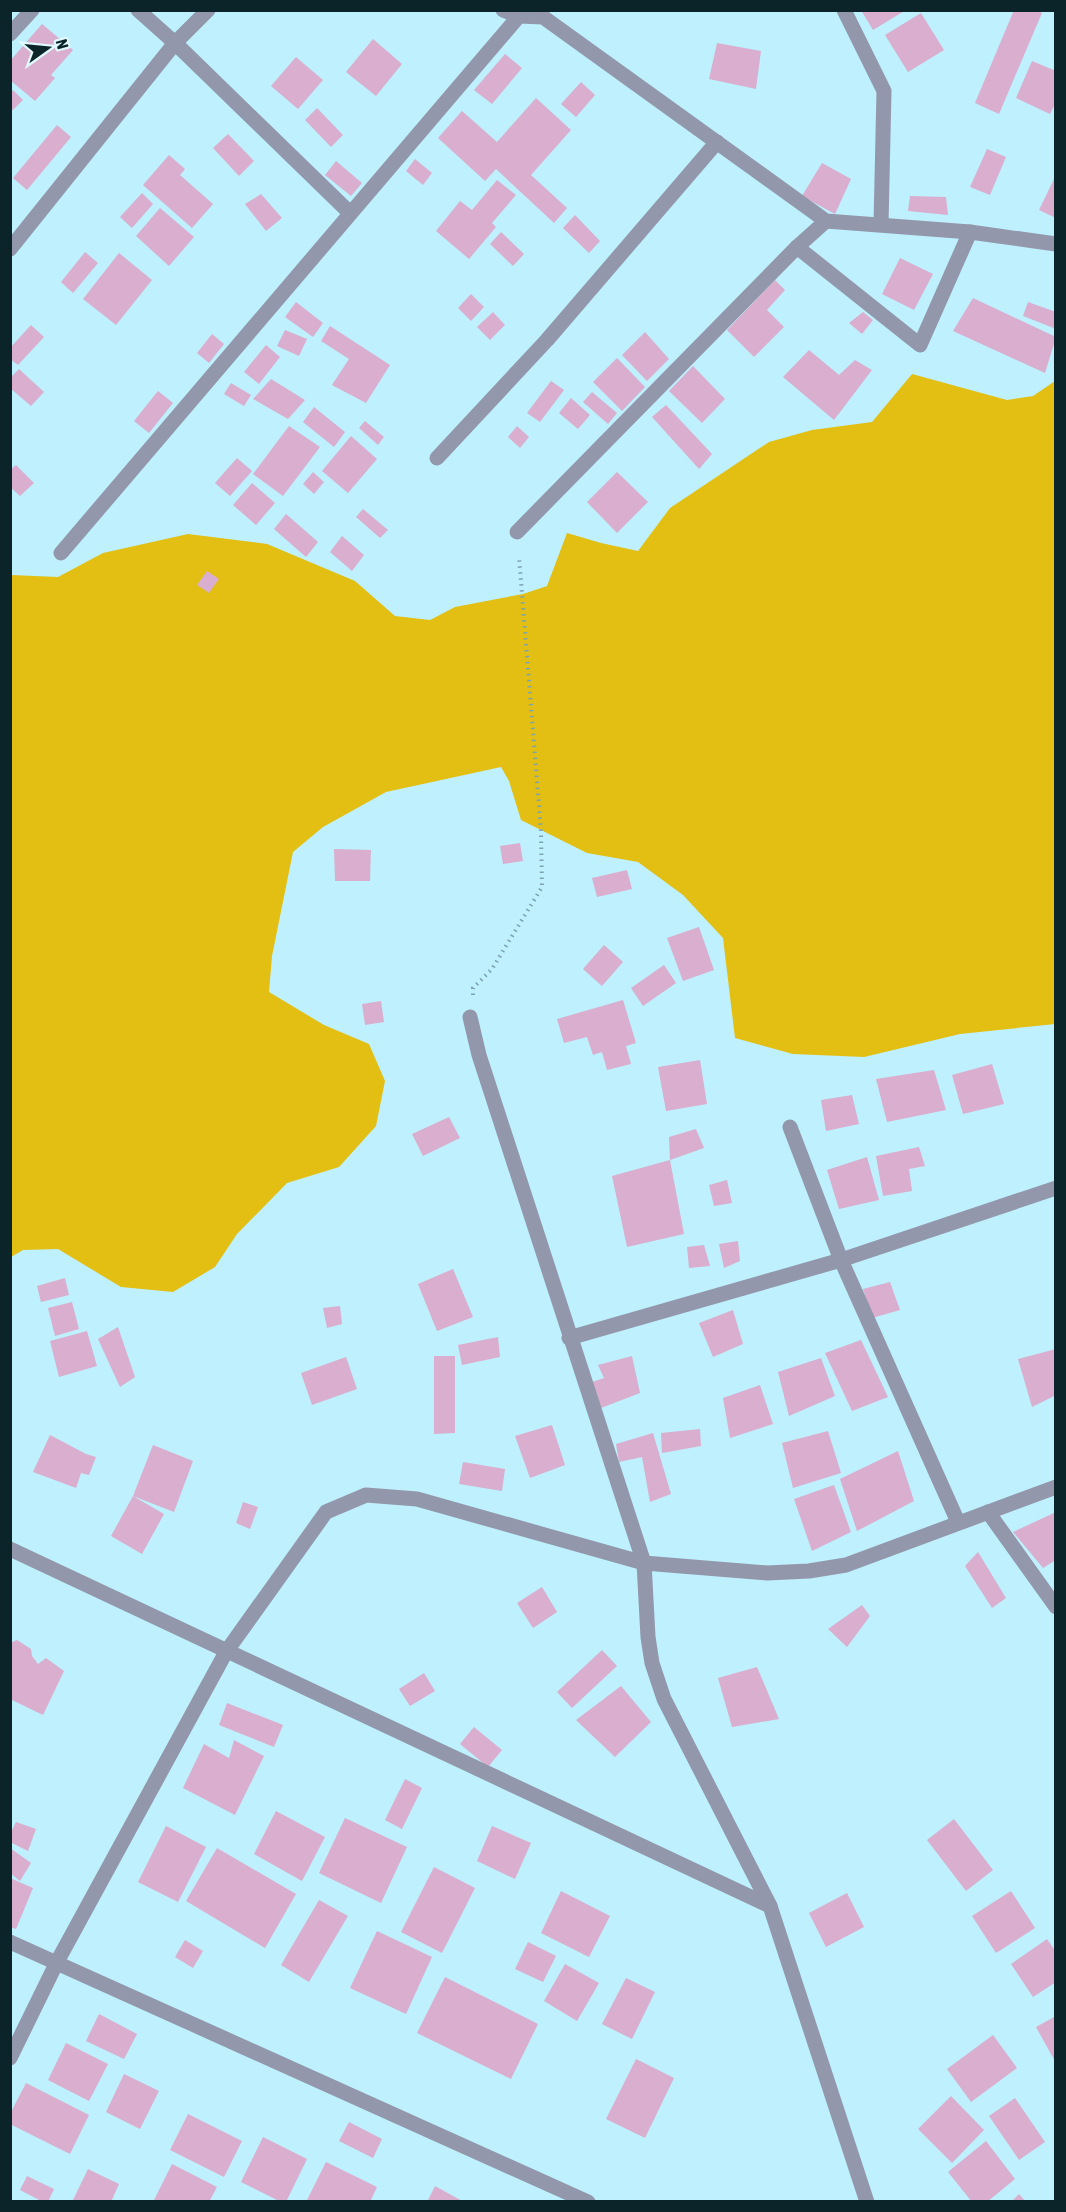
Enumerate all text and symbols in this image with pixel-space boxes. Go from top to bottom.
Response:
north arrow [18,18,78,78]
text: N [53,37,72,51]

